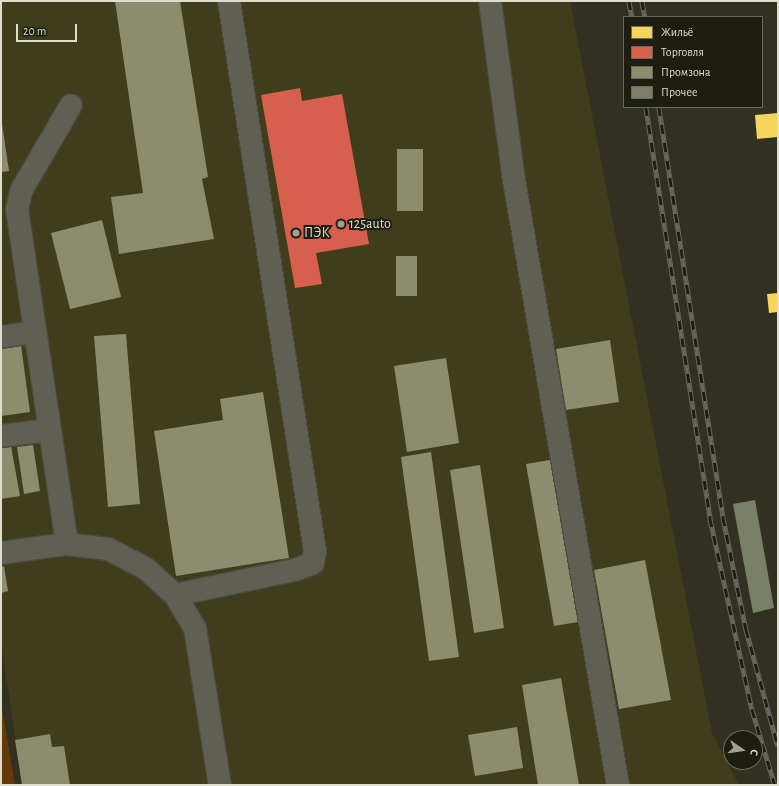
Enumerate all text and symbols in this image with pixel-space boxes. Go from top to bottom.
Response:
scale bar [18,16,79,42]
legend [623,16,763,108]
text: 20 m [23,25,46,37]
text: Жильё [661,26,693,38]
text: Торговля [661,46,704,58]
text: Промзона [661,66,711,78]
text: Прочее [661,86,697,98]
place label: 125auto [349,216,391,232]
marker: 125auto [336,219,346,229]
place label: ПЭК [304,225,330,241]
marker: ПЭК [291,228,301,238]
north arrow [723,730,763,770]
text: С [748,748,760,757]

